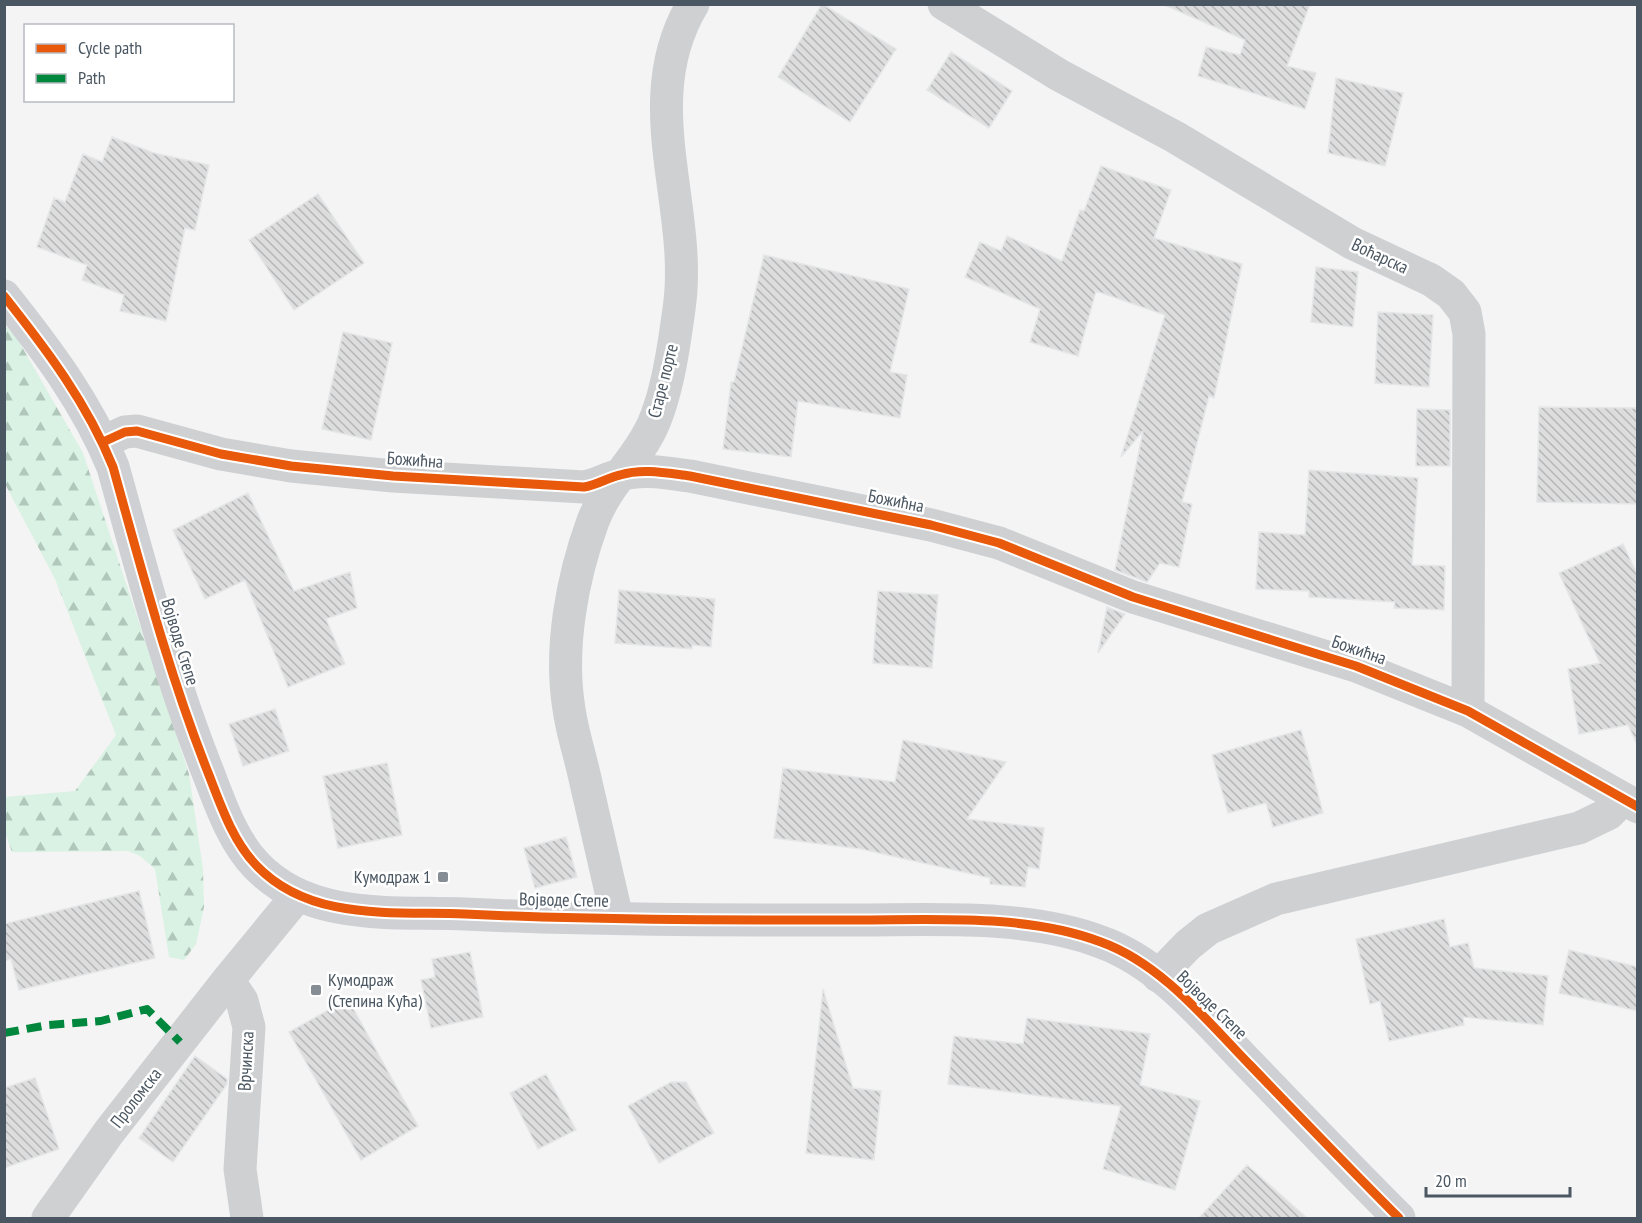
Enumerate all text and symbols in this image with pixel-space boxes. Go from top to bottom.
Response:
legend [24,24,234,102]
text: Cycle path [78,36,142,59]
text: Path [78,66,106,89]
street label: Воћарска [1348,232,1412,279]
street label: Старе порте [642,341,683,420]
street label: Божићна [386,446,444,473]
street label: Божићна [866,484,926,517]
street label: Војводе Степе [156,596,205,688]
street label: Божићна [1329,629,1389,670]
place label: Кумодраж 1 [354,865,431,888]
marker: Кумодраж 1 [436,870,450,884]
street label: Војводе Степе [519,887,609,912]
street label: Војводе Степе [1172,965,1253,1044]
place label: Кумодраж (Степина Кућа) [328,968,423,1012]
marker: Кумодраж (Степина Кућа) [309,983,323,997]
street label: Врчинска [232,1031,259,1091]
street label: Проломска [105,1063,166,1132]
scale bar [1426,1160,1570,1198]
text: 20 m [1435,1169,1467,1192]

